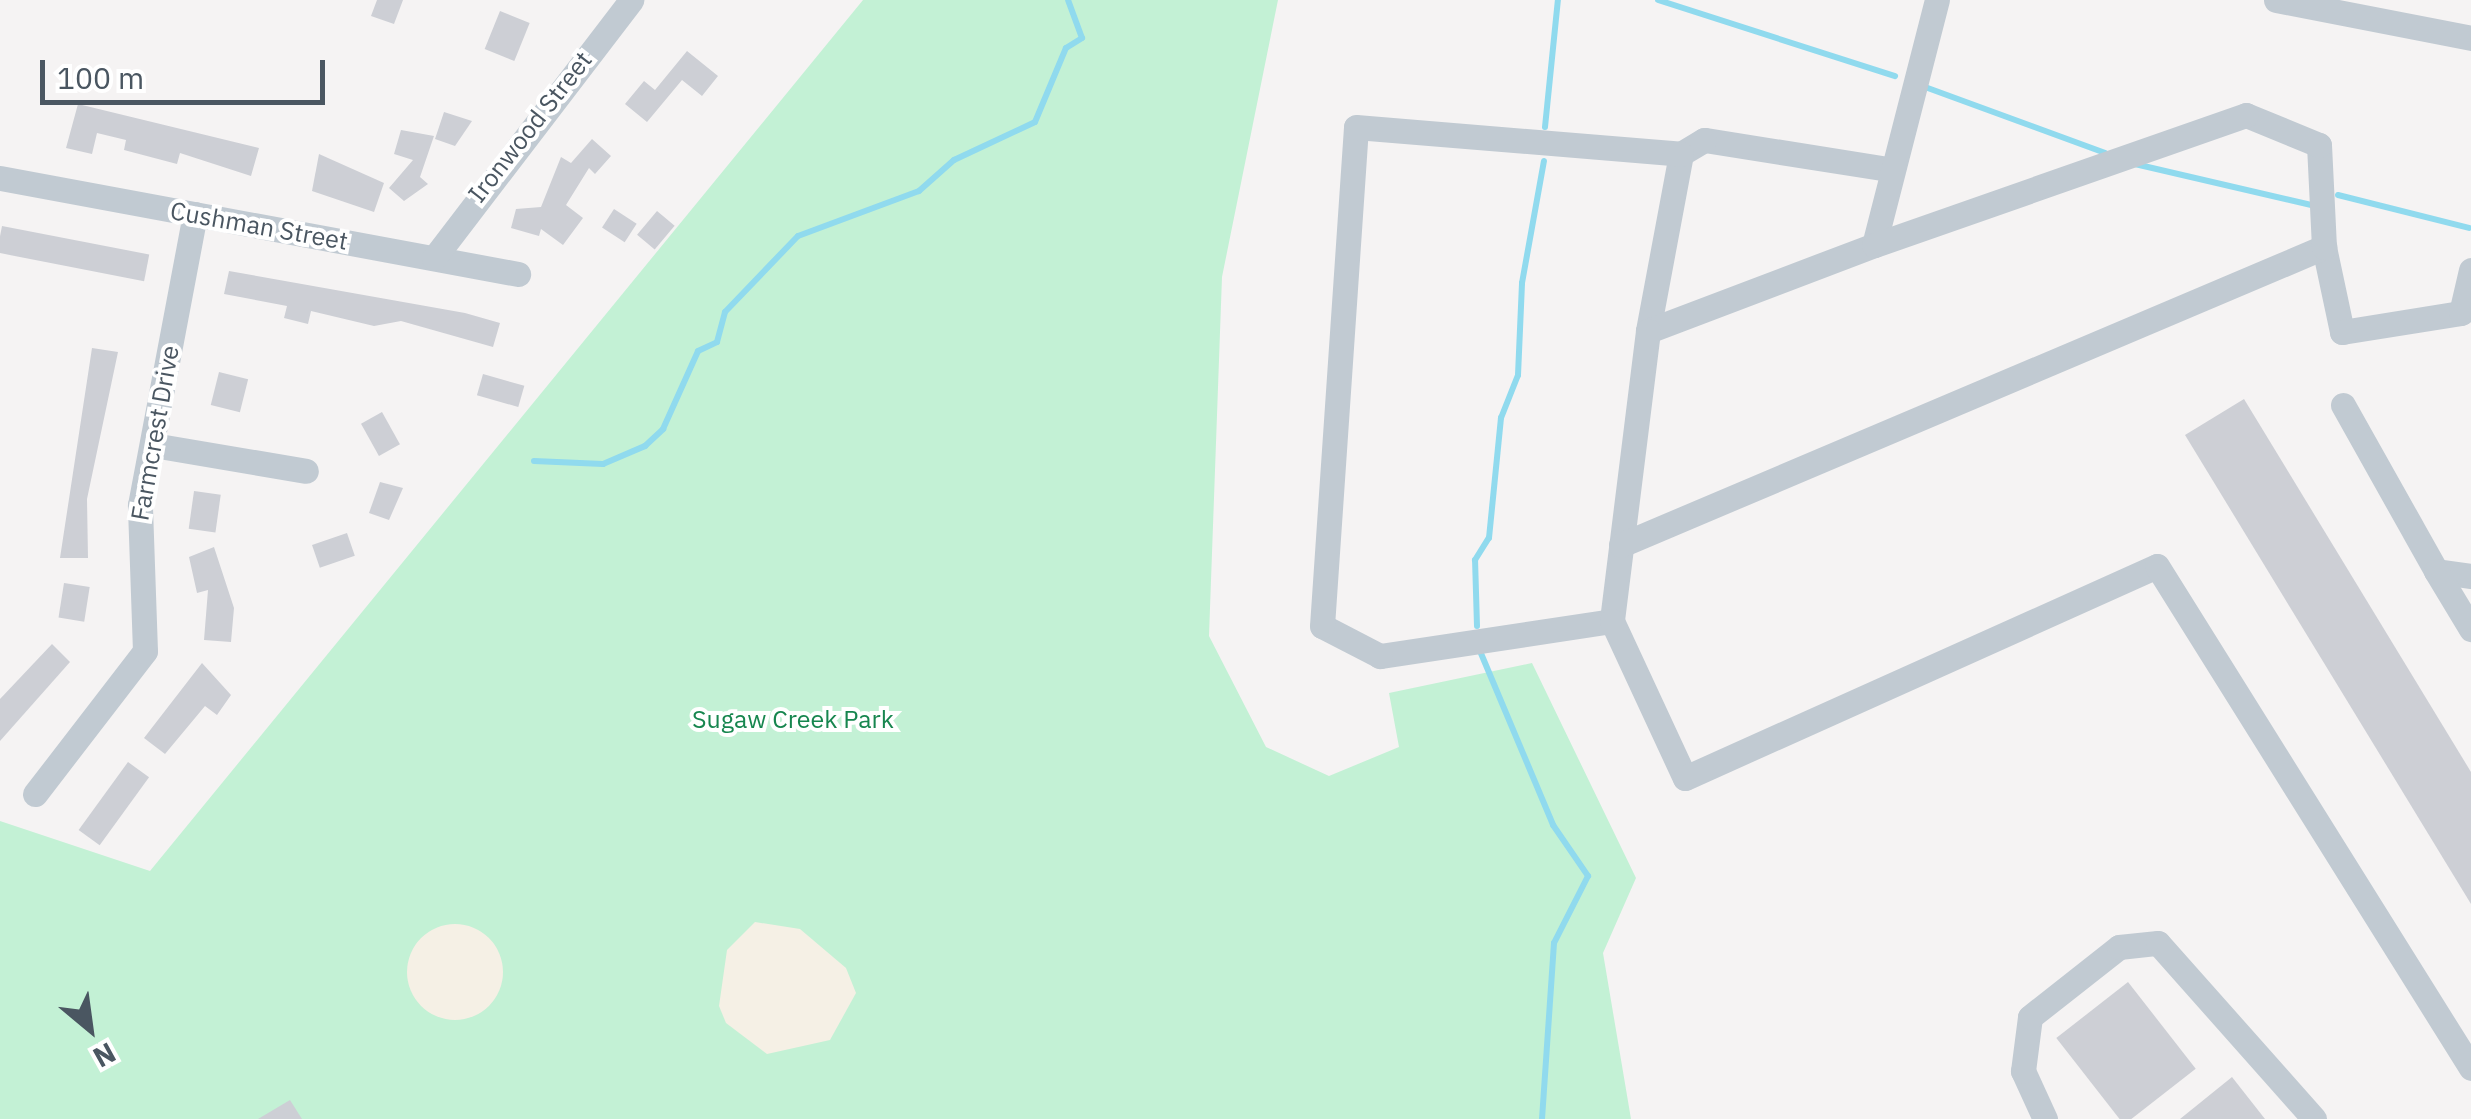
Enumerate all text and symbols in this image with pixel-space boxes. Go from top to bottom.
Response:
scale bar [45,40,330,102]
street label: Ironwood Street [462,46,598,208]
text: 100 m [57,58,144,97]
street label: Cushman Street [168,196,350,256]
street label: Farmcrest Drive [125,343,185,523]
park label: Sugaw Creek Park [692,704,894,734]
north arrow [40,979,140,1079]
text: N [87,1035,123,1077]

